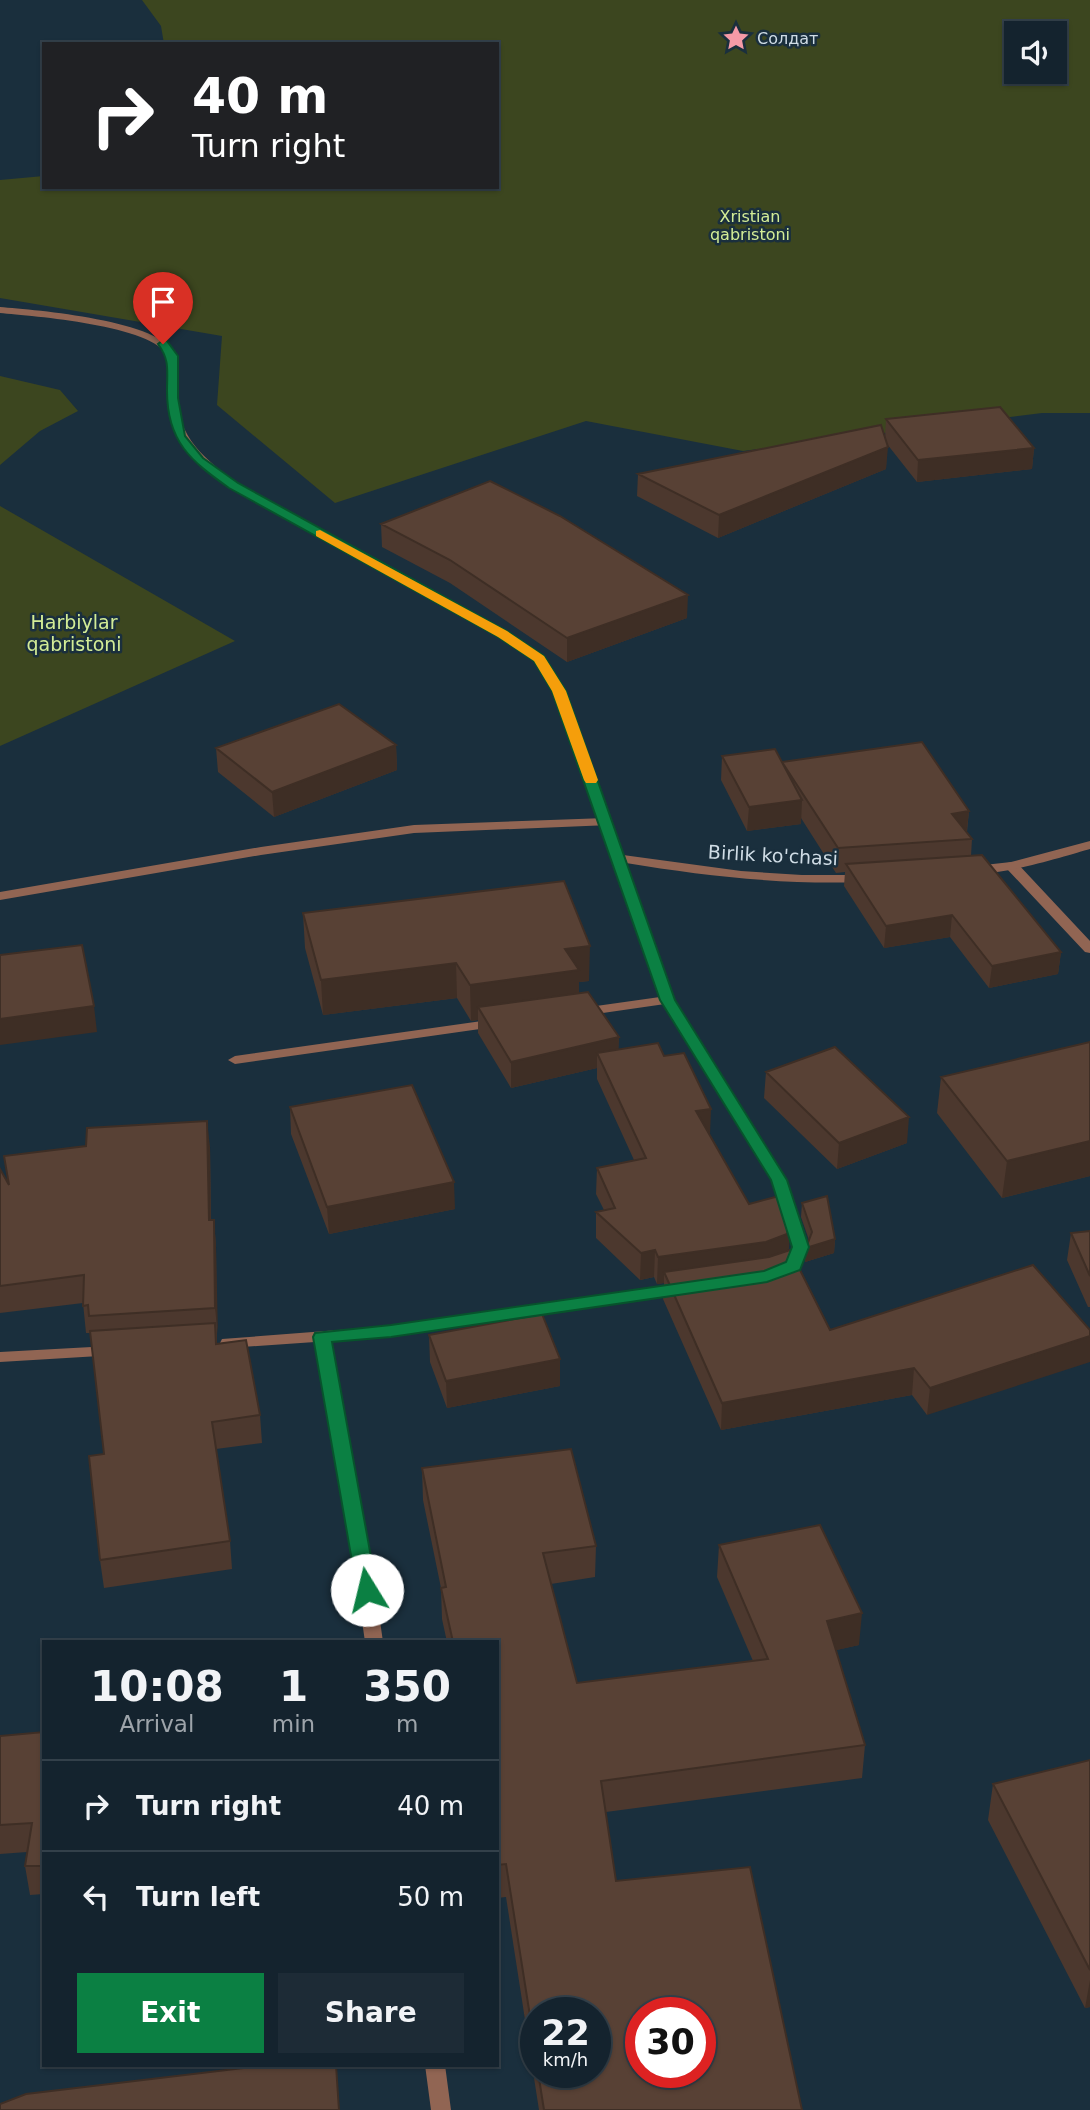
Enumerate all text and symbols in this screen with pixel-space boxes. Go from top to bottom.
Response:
map controls [1004,21,1067,84]
button: sound [1004,21,1067,84]
place icon: Солдат [721,23,751,53]
place label: Солдат [757,29,818,48]
text: 40 m [192,68,328,125]
icon: right [77,70,168,161]
text: Turn right [192,127,345,165]
park label: Xristian qabristoni [710,207,790,244]
pin [133,272,193,344]
icon: arrive [144,283,182,321]
park label: Harbiylar qabristoni [26,611,122,655]
street label: Birlik ko'chasi [707,841,839,869]
position arrow [330,1553,404,1627]
text: 10:08 [90,1662,224,1711]
text: 1 [279,1662,308,1711]
text: 350 [363,1662,451,1711]
text: Arrival [120,1711,194,1737]
text: min [272,1711,315,1737]
text: m [396,1711,418,1737]
icon: right [77,1787,115,1825]
text: Turn right [136,1791,281,1821]
text: 40 m [397,1791,464,1821]
icon: left [77,1878,115,1916]
text: Turn left [136,1882,260,1912]
text: 50 m [397,1882,464,1912]
button: Exit [77,1973,264,2053]
button: Share [278,1973,464,2053]
speed limit sign: 30 [625,1997,716,2088]
text: 22 [541,2013,590,2053]
text: km/h [543,2049,588,2070]

